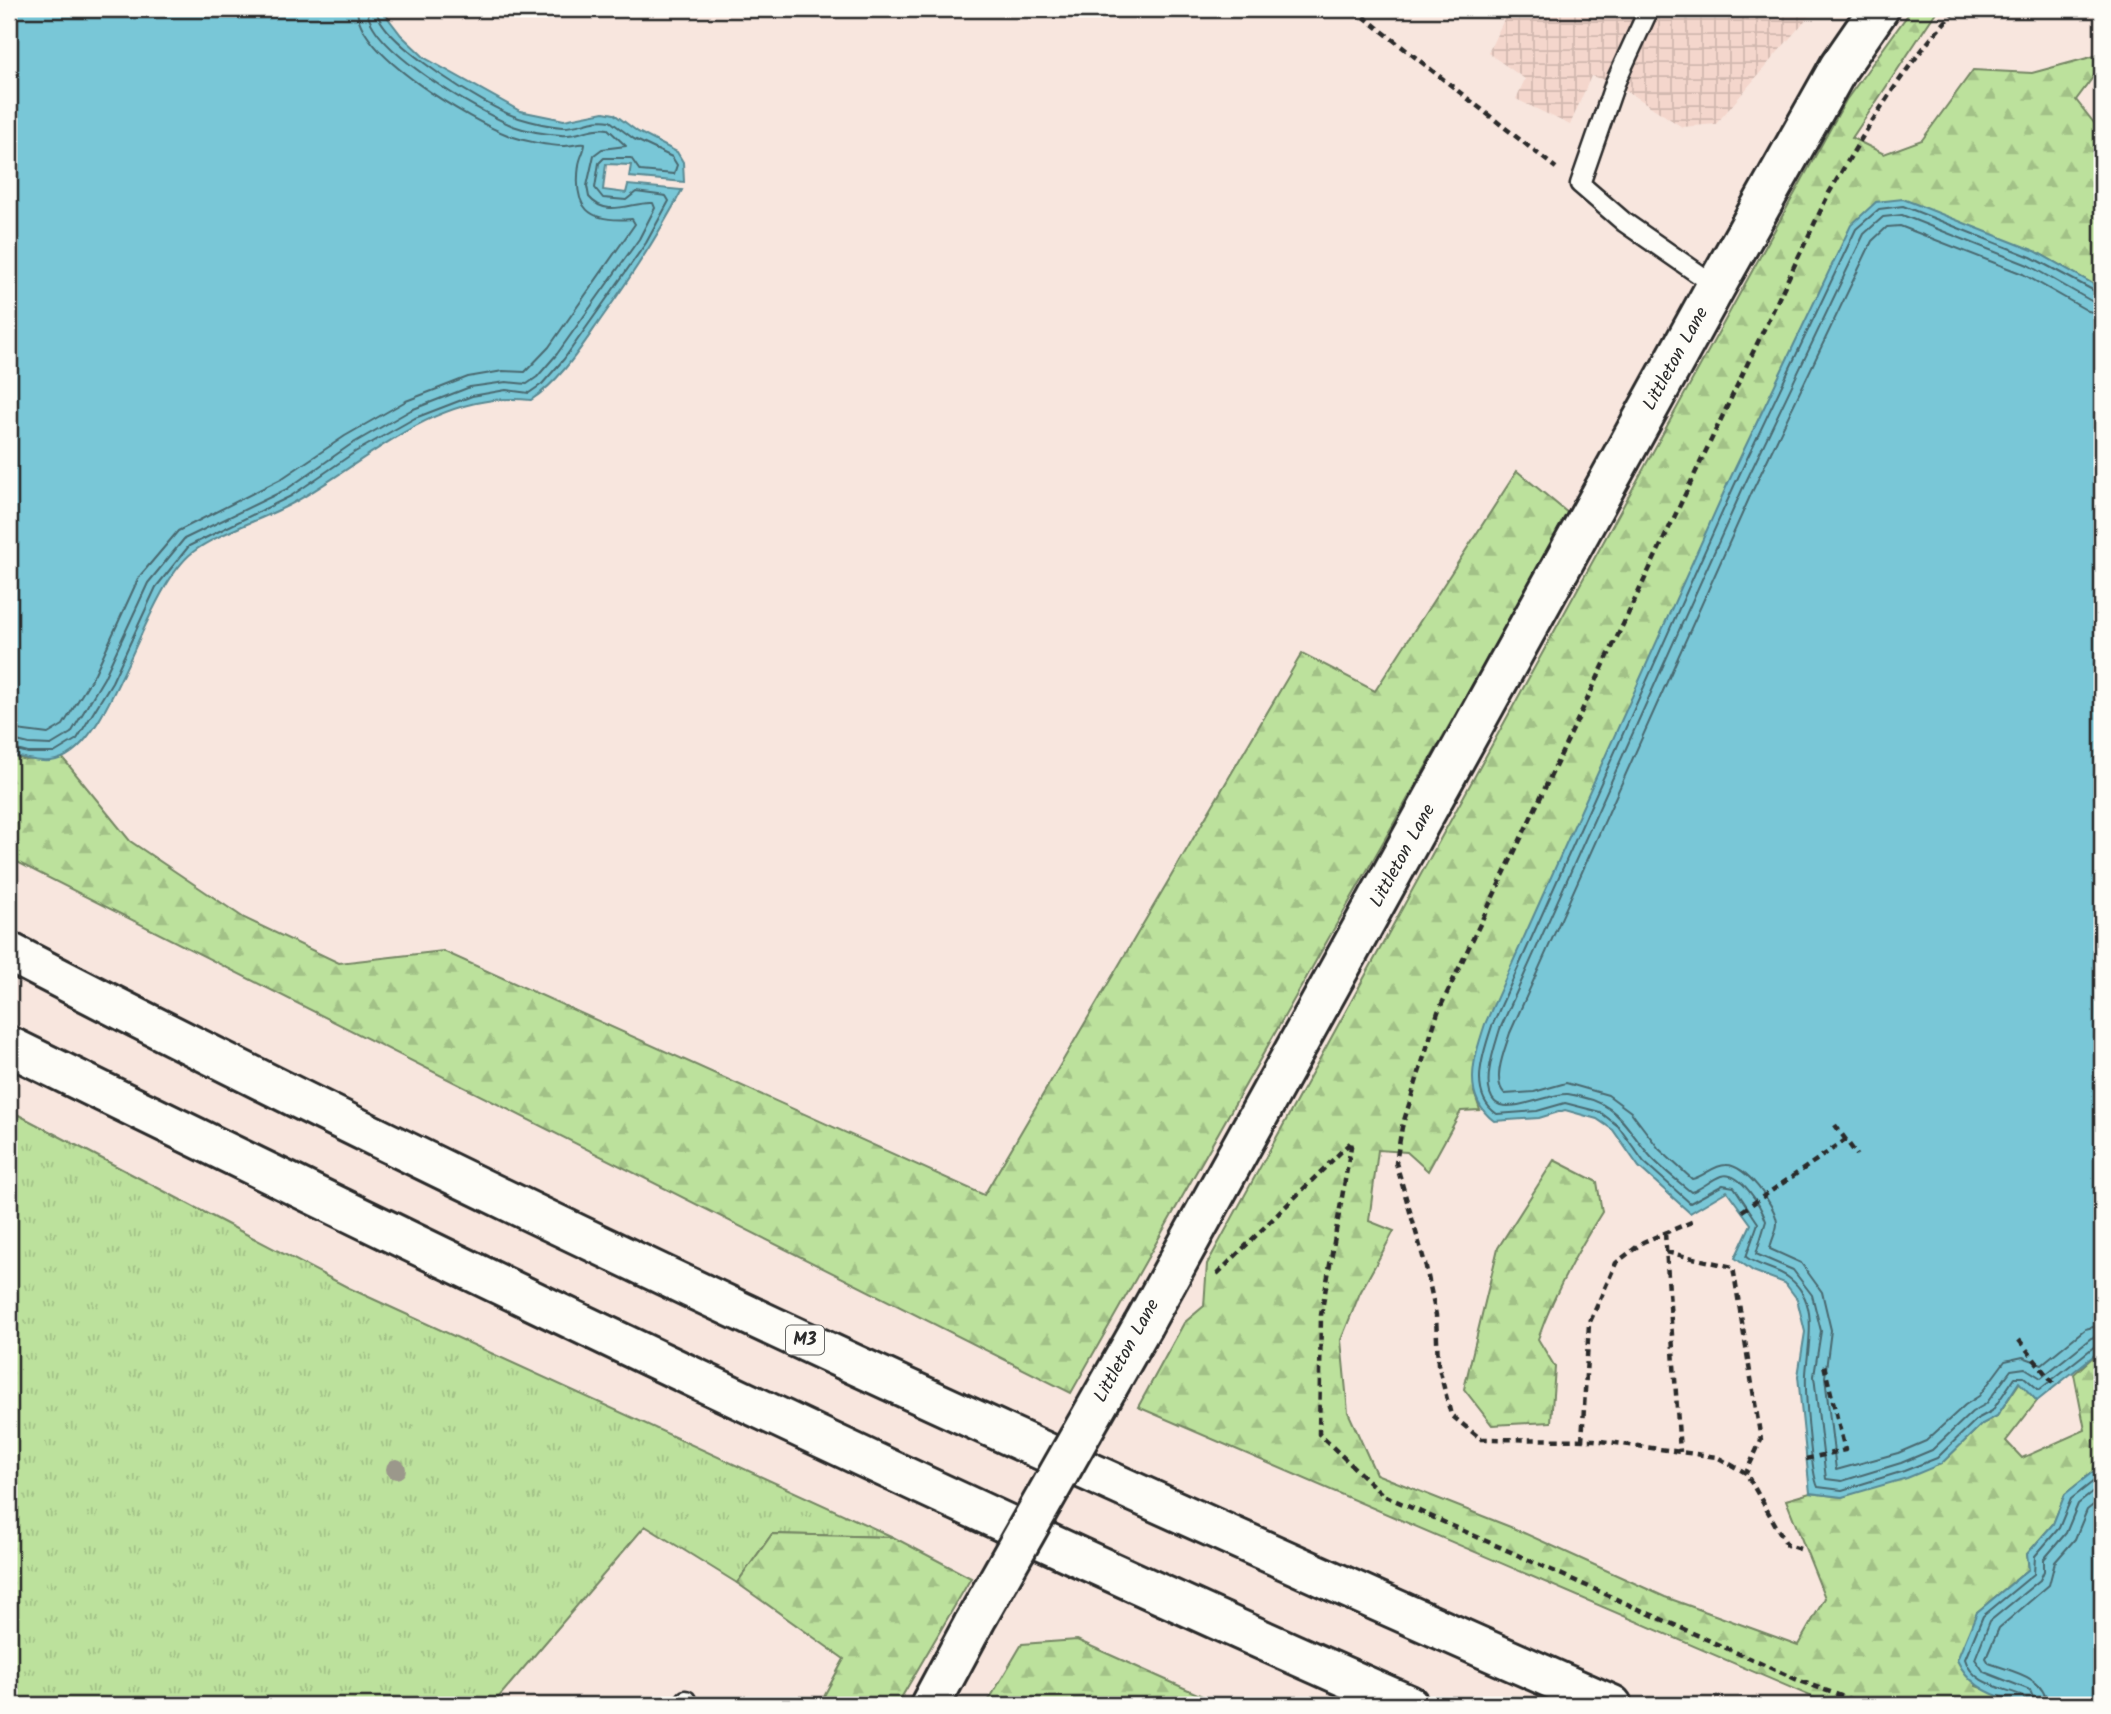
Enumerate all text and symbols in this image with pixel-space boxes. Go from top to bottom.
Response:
street label: Littleton Lane [1635,301,1717,416]
street label: Littleton Lane [1362,798,1444,913]
street label: Littleton Lane [1086,1293,1168,1408]
road number: M3 [786,1325,824,1354]

